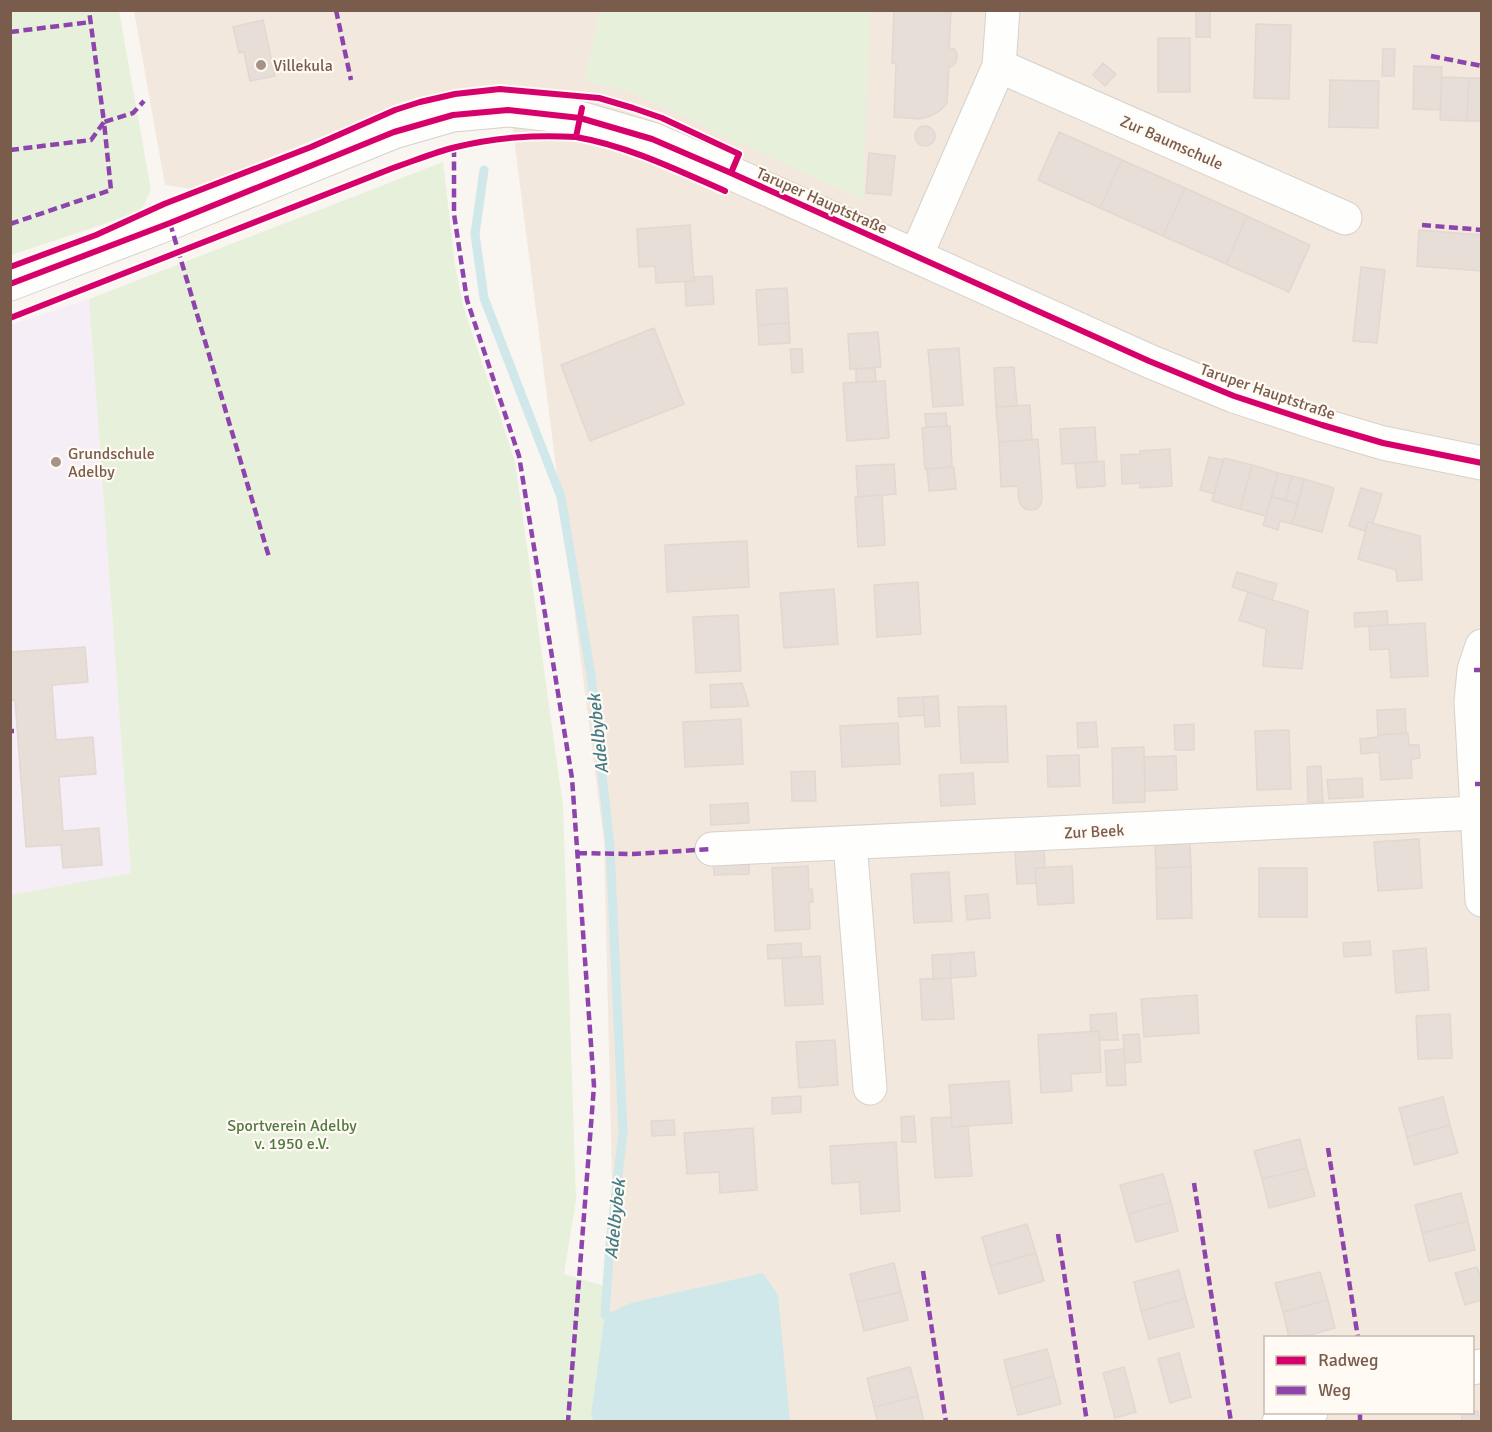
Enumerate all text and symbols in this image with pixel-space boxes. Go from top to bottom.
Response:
place label: Villekula [273,56,333,76]
marker: Villekula [254,58,268,72]
street label: Zur Baumschule [1117,111,1226,175]
street label: Taruper Hauptstraße [753,163,890,239]
street label: Taruper Hauptstraße [1197,359,1338,424]
place label: Grundschule Adelby [68,444,155,482]
marker: Grundschule Adelby [49,455,63,469]
water label: Adelbybek [583,691,613,775]
street label: Zur Beek [1063,820,1125,844]
park label: Sportverein Adelby v. 1950 e.V. [227,1116,357,1154]
water label: Adelbybek [600,1176,630,1260]
legend [1264,1336,1474,1414]
text: Radweg [1318,1349,1379,1371]
text: Weg [1318,1379,1351,1401]

